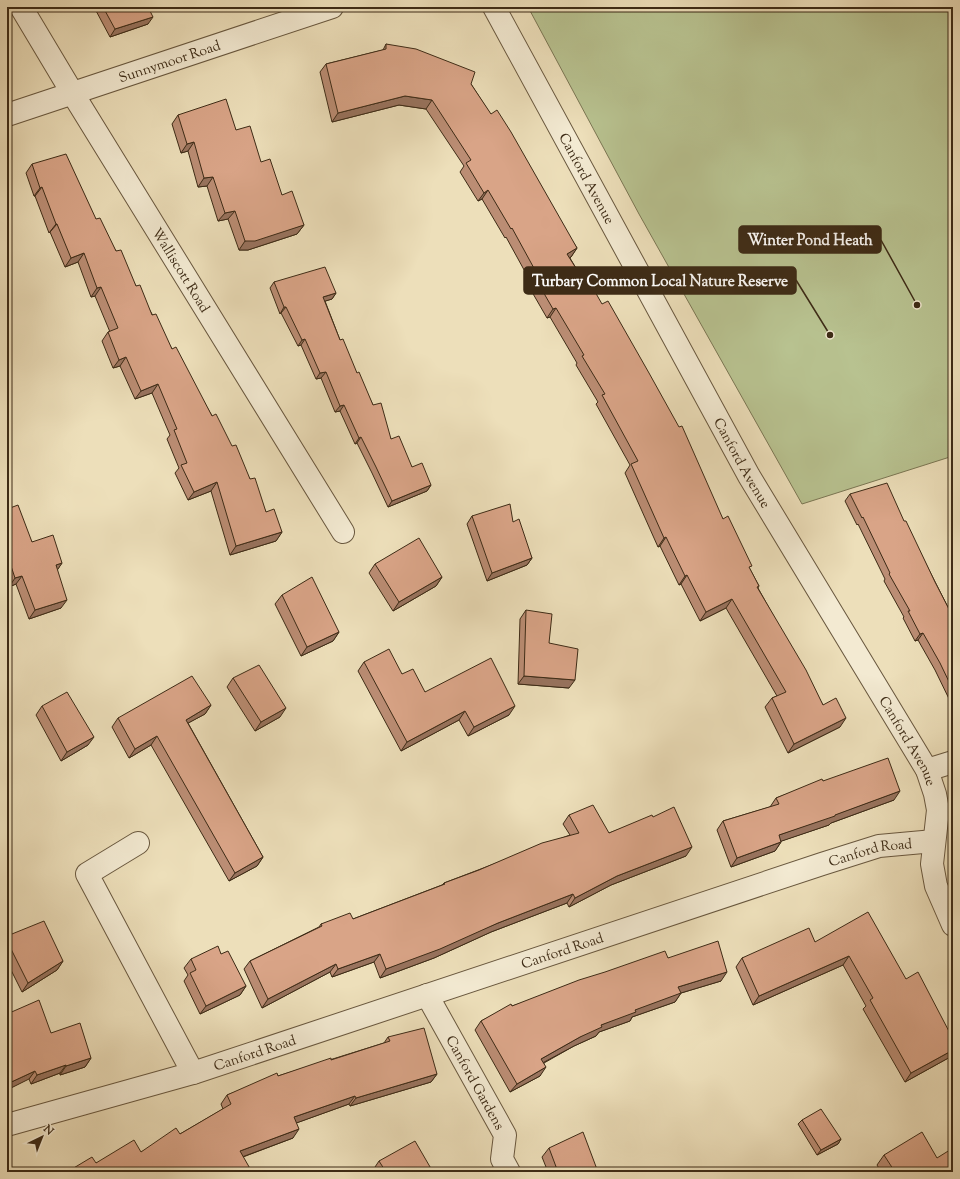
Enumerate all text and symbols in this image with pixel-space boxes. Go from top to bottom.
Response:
street label: Sunnymoor Road [116,37,223,89]
street label: Canford Avenue [552,130,618,228]
street label: Walliscott Road [146,225,214,317]
callout: Winter Pond Heath [739,226,881,253]
text: Winter Pond Heath [747,231,873,252]
callout: Turbary Common Local Nature Reserve [524,267,796,294]
text: Turbary Common Local Nature Reserve [532,272,788,293]
street label: Canford Avenue [707,415,774,513]
street label: Canford Avenue [873,693,940,789]
street label: Canford Road [826,835,913,873]
street label: Canford Road [519,929,607,975]
street label: Canford Road [211,1031,299,1077]
street label: Canford Gardens [440,1032,508,1134]
north arrow [22,1117,62,1157]
text: N [39,1121,57,1139]

